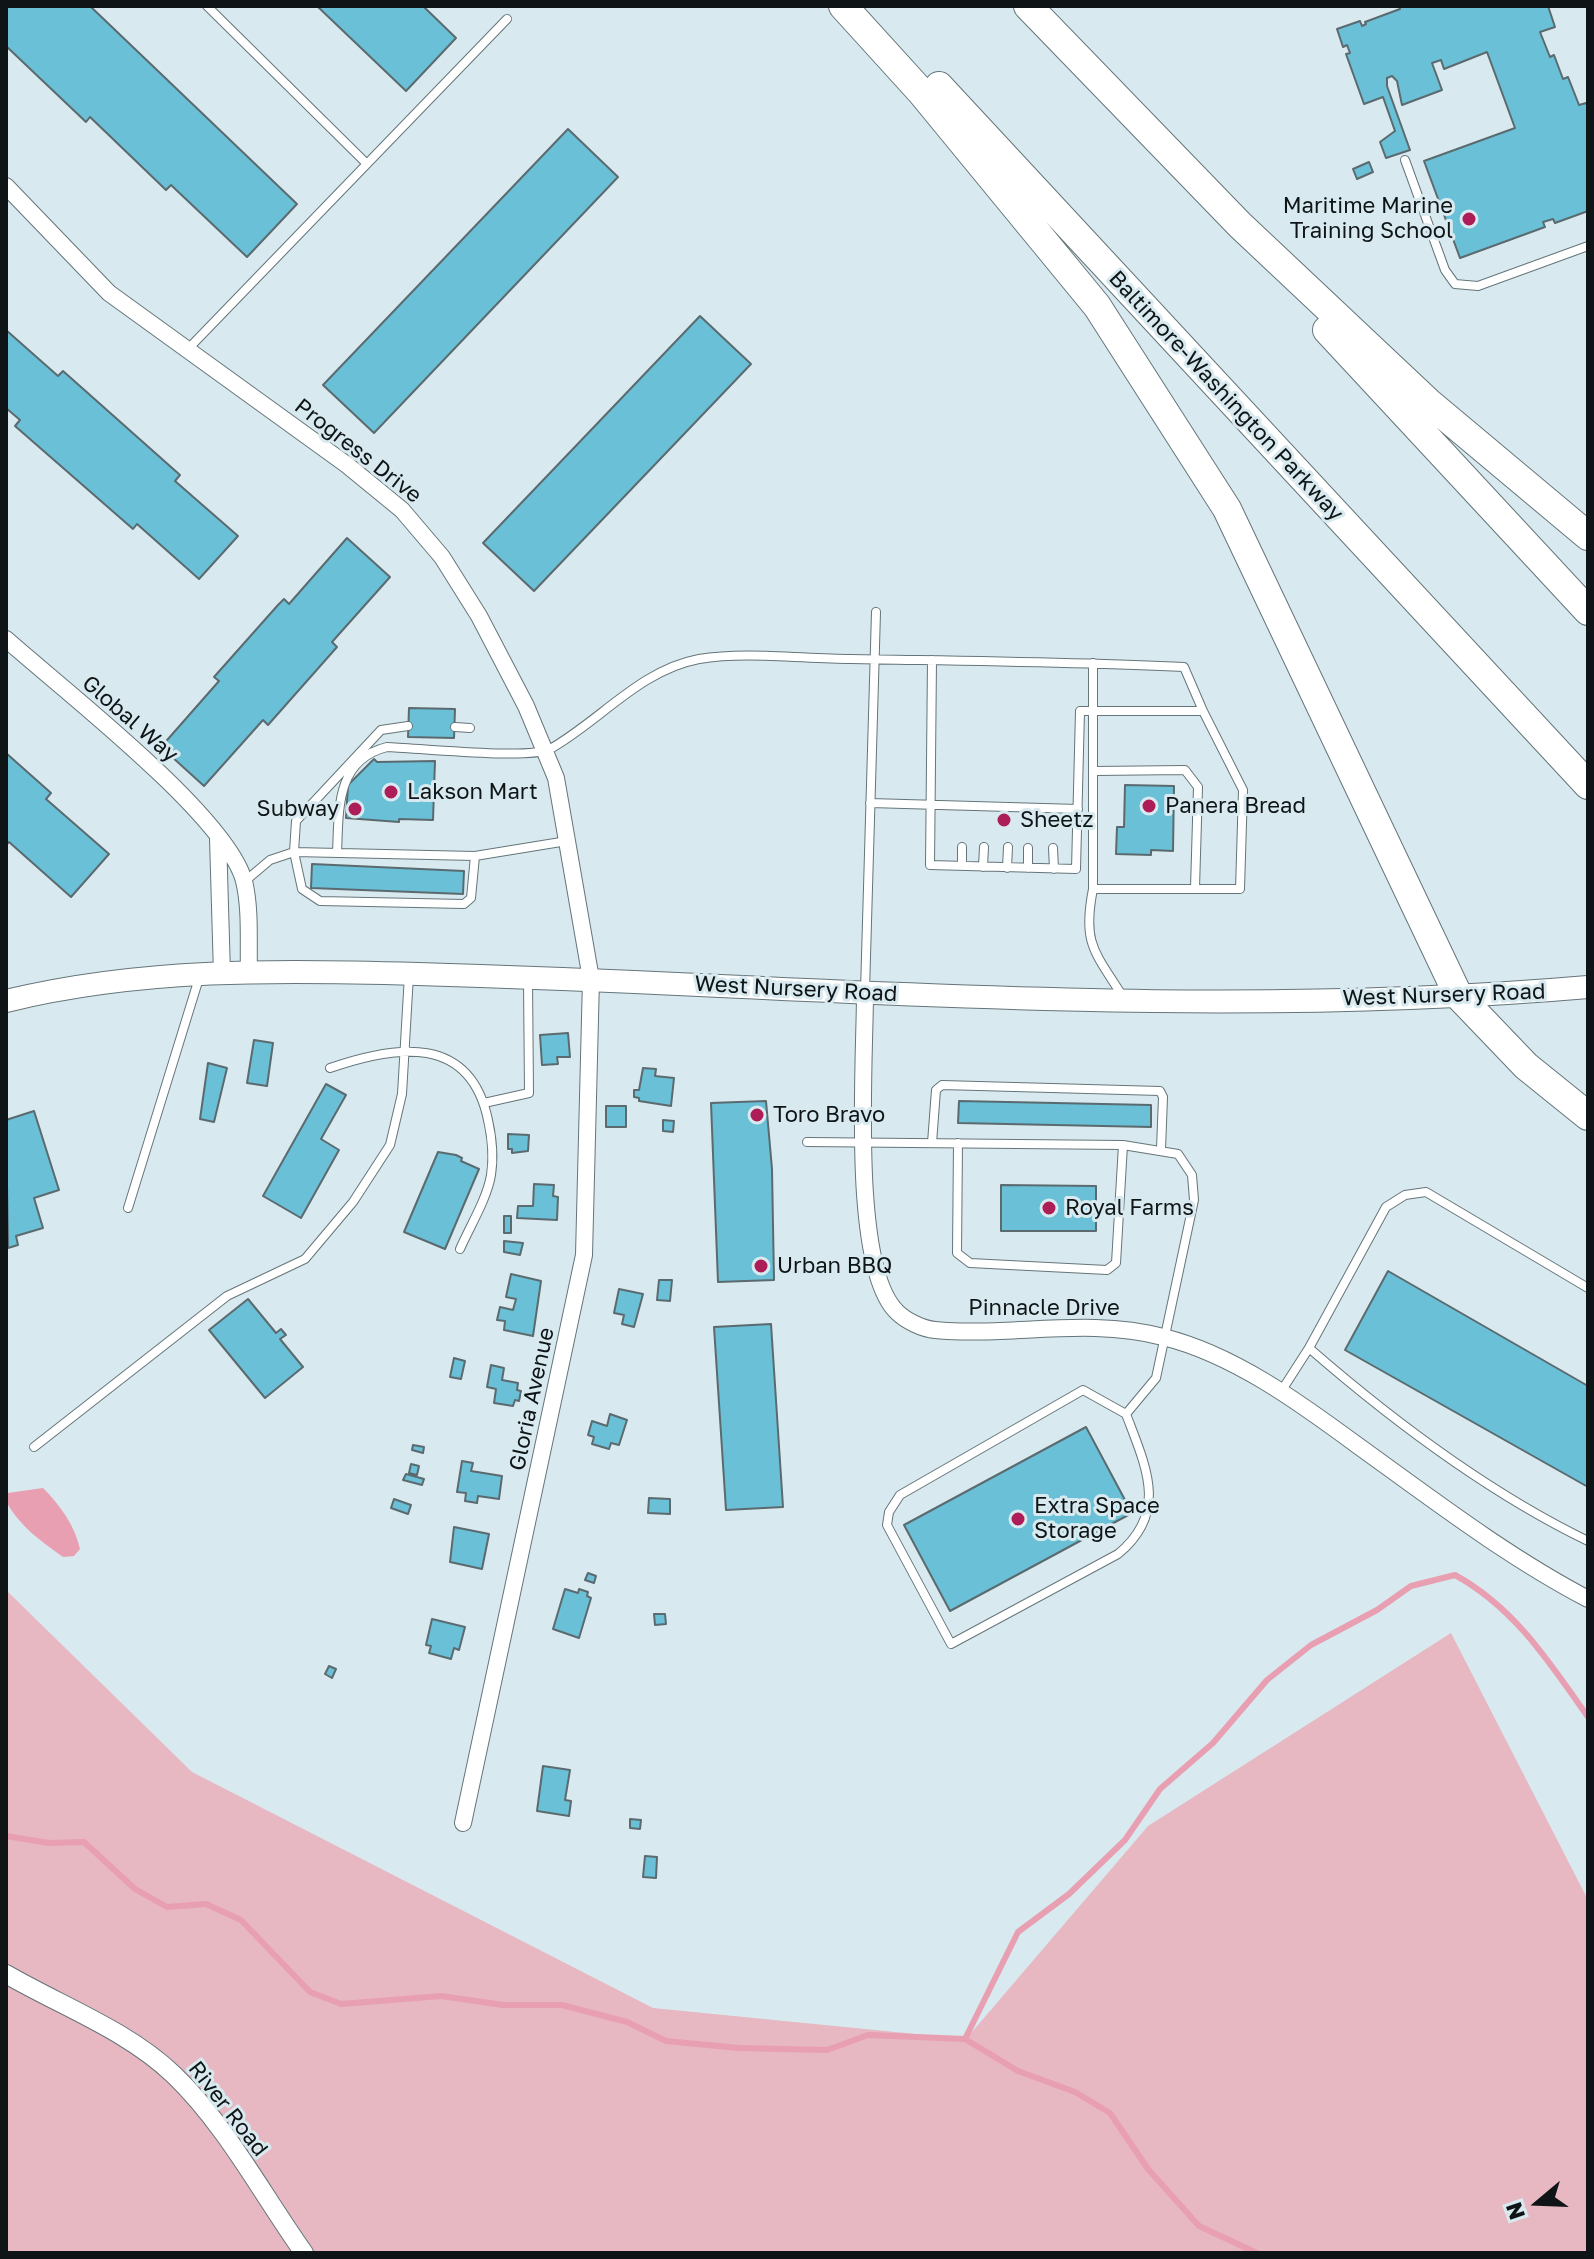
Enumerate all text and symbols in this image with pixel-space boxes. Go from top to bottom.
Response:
place label: Maritime Marine Training School [1283,193,1453,244]
marker: Maritime Marine Training School [1460,210,1478,228]
street label: Baltimore-Washington Parkway [1103,266,1349,526]
street label: Progress Drive [289,393,427,509]
street label: Global Way [77,670,183,768]
place label: Lakson Mart [407,779,538,805]
marker: Lakson Mart [382,783,400,801]
place label: Panera Bread [1165,793,1306,819]
place label: Subway [257,796,339,822]
marker: Panera Bread [1140,797,1158,815]
marker: Subway [346,800,364,818]
place label: Sheetz [1020,807,1094,833]
marker: Sheetz [995,811,1013,829]
street label: West Nursery Road [694,971,898,1007]
street label: West Nursery Road [1342,978,1546,1012]
place label: Toro Bravo [773,1102,885,1128]
marker: Toro Bravo [748,1106,766,1124]
place label: Royal Farms [1065,1195,1194,1221]
marker: Royal Farms [1040,1199,1058,1217]
place label: Urban BBQ [777,1253,892,1279]
marker: Urban BBQ [752,1257,770,1275]
street label: Pinnacle Drive [968,1295,1120,1321]
street label: Gloria Avenue [504,1325,560,1473]
place label: Extra Space Storage [1034,1493,1160,1544]
marker: Extra Space Storage [1009,1510,1027,1528]
street label: River Road [183,2056,273,2162]
north arrow [1498,2163,1578,2243]
text: N [1499,2199,1530,2223]

